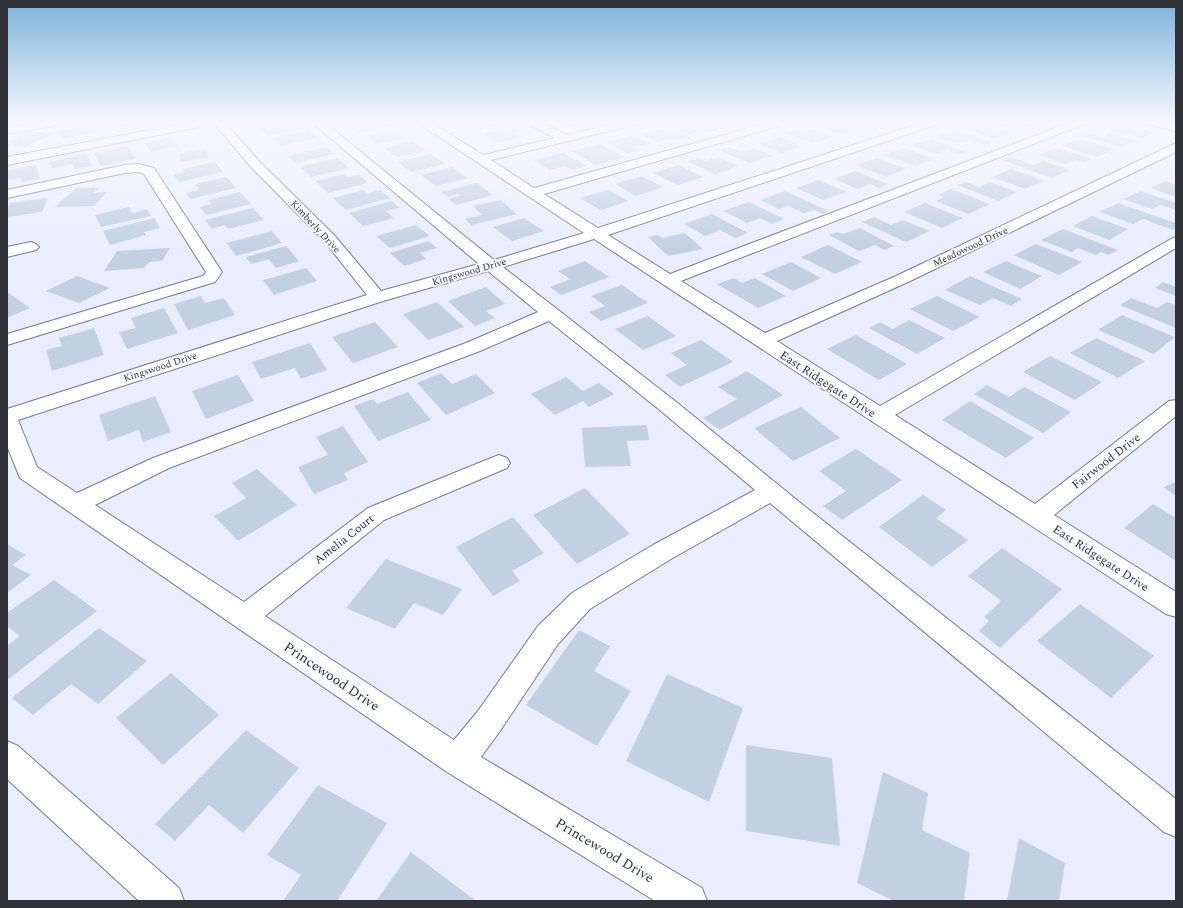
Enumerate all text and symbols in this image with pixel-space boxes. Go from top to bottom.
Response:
street label: Kimberly Drive [286,196,344,257]
street label: Meadowood Drive [930,222,1011,271]
street label: Kingswood Drive [430,254,508,290]
street label: East Ridgegate Drive [776,346,880,423]
street label: Kingswood Drive [121,347,199,386]
street label: Fairwood Drive [1068,428,1145,494]
street label: Amelia Court [310,510,379,569]
street label: East Ridgegate Drive [1049,520,1153,597]
street label: Princewood Drive [280,636,384,716]
street label: Princewood Drive [551,813,658,888]

